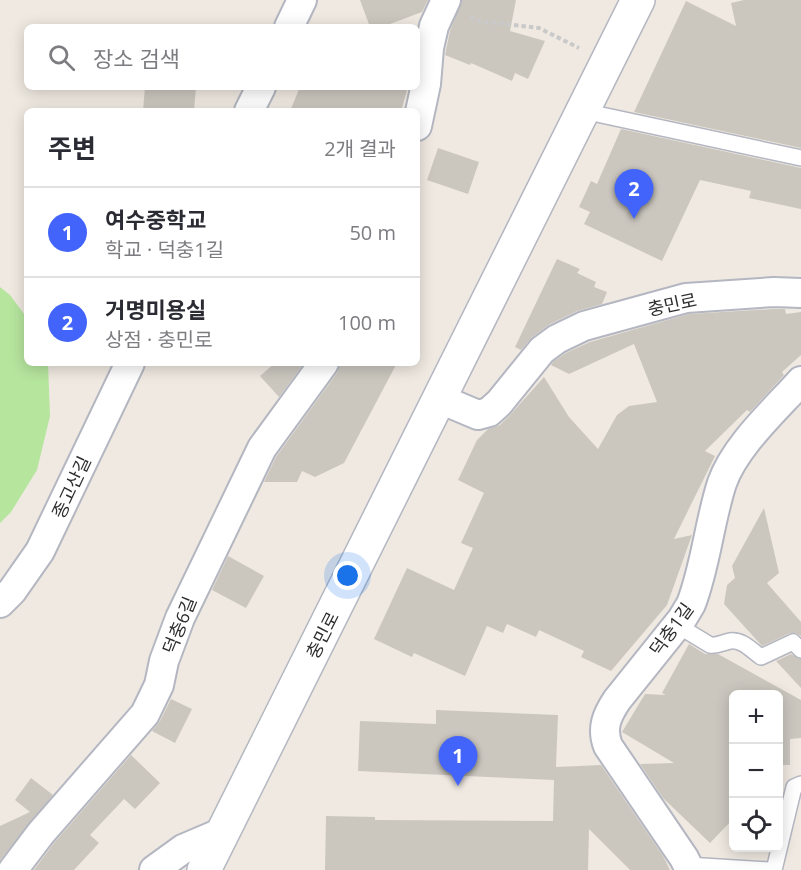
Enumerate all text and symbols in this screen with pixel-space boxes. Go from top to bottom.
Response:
search box [24,24,420,90]
icon: search [45,41,78,74]
text: 장소 검색 [93,43,180,73]
text: 주변 [48,130,96,166]
text: 2개 결과 [324,135,396,162]
pin: 2 [614,170,654,219]
text: 여수중학교 [105,204,206,234]
text: 1 [62,219,73,246]
text: 50 m [349,219,396,246]
text: 학교 · 덕충1길 [105,236,224,263]
street label: 충민로 [645,287,699,321]
text: 거명미용실 [105,294,206,324]
text: 2 [62,309,73,336]
text: 100 m [338,309,396,336]
text: 상점 · 충민로 [105,326,213,353]
street label: 종고산길 [46,452,96,522]
your location [333,561,362,590]
street label: 덕충6길 [157,593,201,657]
street label: 덕충1길 [644,598,698,660]
street label: 충민로 [300,607,344,663]
map controls [729,690,783,852]
button: + [729,690,783,744]
pin: 1 [438,736,478,786]
button: − [729,744,783,798]
button: locate [729,798,783,852]

